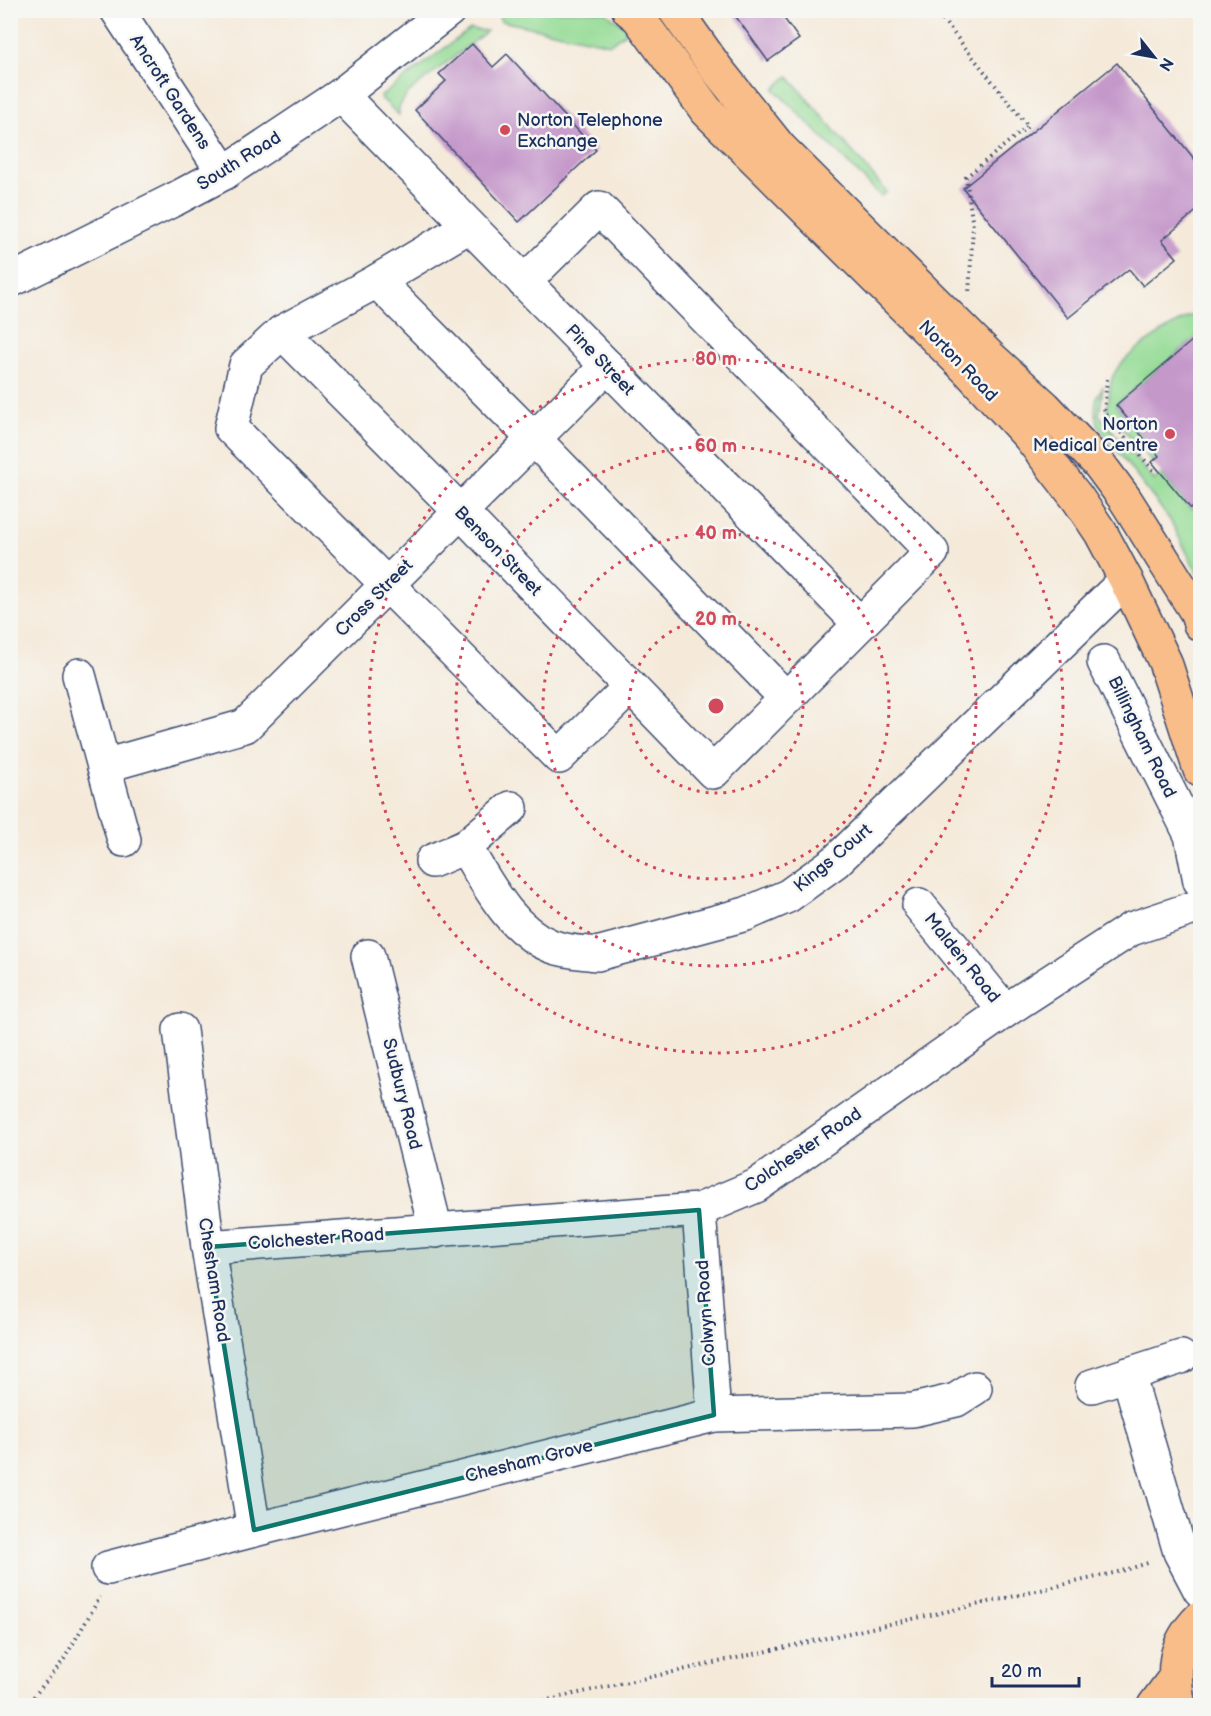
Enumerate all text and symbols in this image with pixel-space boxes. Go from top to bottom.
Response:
north arrow [1124,27,1184,87]
street label: Ancroft Gardens [125,31,215,153]
text: N [1154,54,1177,74]
place label: Norton Telephone Exchange [517,110,663,152]
marker: Norton Telephone Exchange [498,123,512,137]
street label: South Road [193,127,285,195]
street label: Norton Road [914,316,1002,406]
street label: Pine Street [561,320,639,400]
text: 80 m [695,349,737,370]
place label: Norton Medical Centre [1033,414,1158,456]
marker: Norton Medical Centre [1163,427,1177,441]
text: 60 m [695,436,737,457]
street label: Benson Street [450,502,546,600]
text: 40 m [695,523,737,544]
street label: Cross Street [331,555,417,641]
text: 20 m [695,609,737,630]
street label: Billingham Road [1103,673,1181,801]
centre of rings [706,696,726,716]
street label: Kings Court [790,819,877,897]
street label: Malden Road [919,909,1005,1007]
street label: Sudbury Road [378,1036,426,1152]
street label: Colchester Road [741,1103,865,1197]
street label: Chesham Road [194,1216,234,1344]
street label: Colchester Road [247,1224,385,1254]
street label: Colwyn Road [692,1259,720,1367]
street label: Chesham Grove [463,1435,595,1487]
scale bar [992,1650,1079,1688]
text: 20 m [1001,1661,1042,1682]

